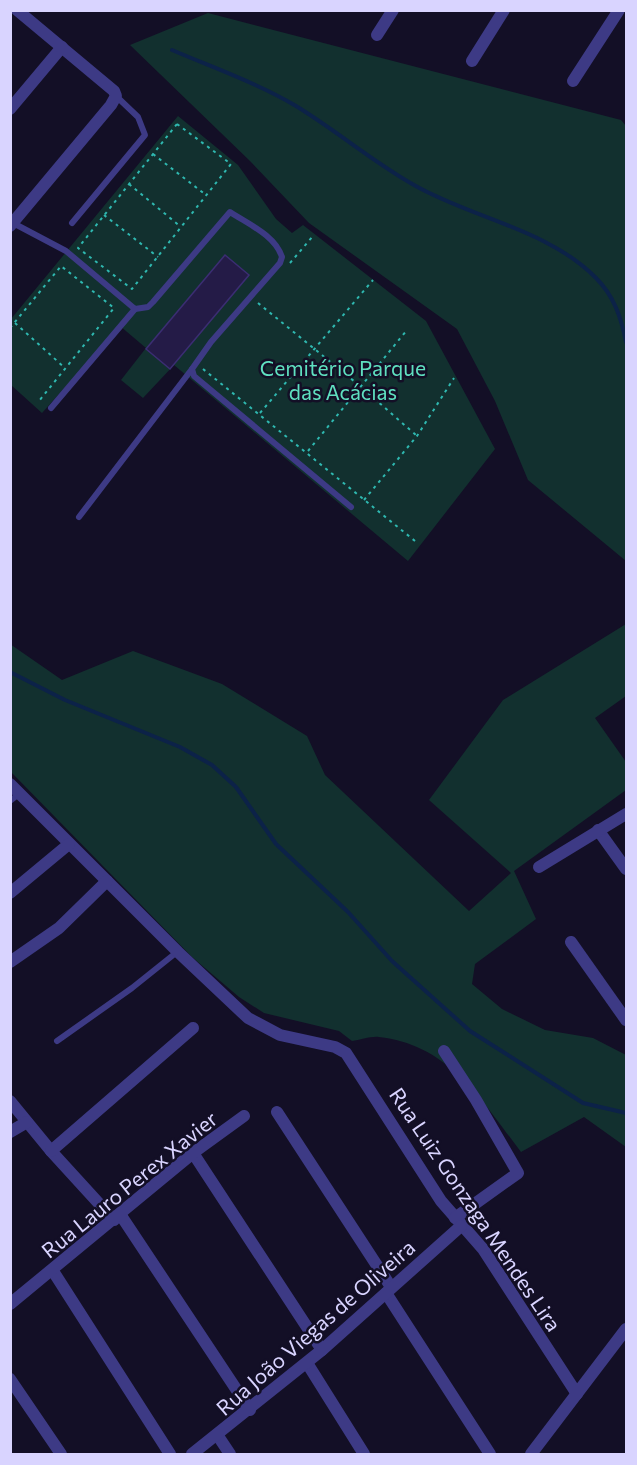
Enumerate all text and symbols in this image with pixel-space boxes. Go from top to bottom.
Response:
park label: Cemitério Parque das Acácias [260,355,426,404]
street label: Rua Luiz Gonzaga Mendes Lira [385,1082,567,1336]
street label: Rua Lauro Perex Xavier [36,1105,222,1263]
street label: Rua João Viegas de Oliveira [211,1234,419,1420]

